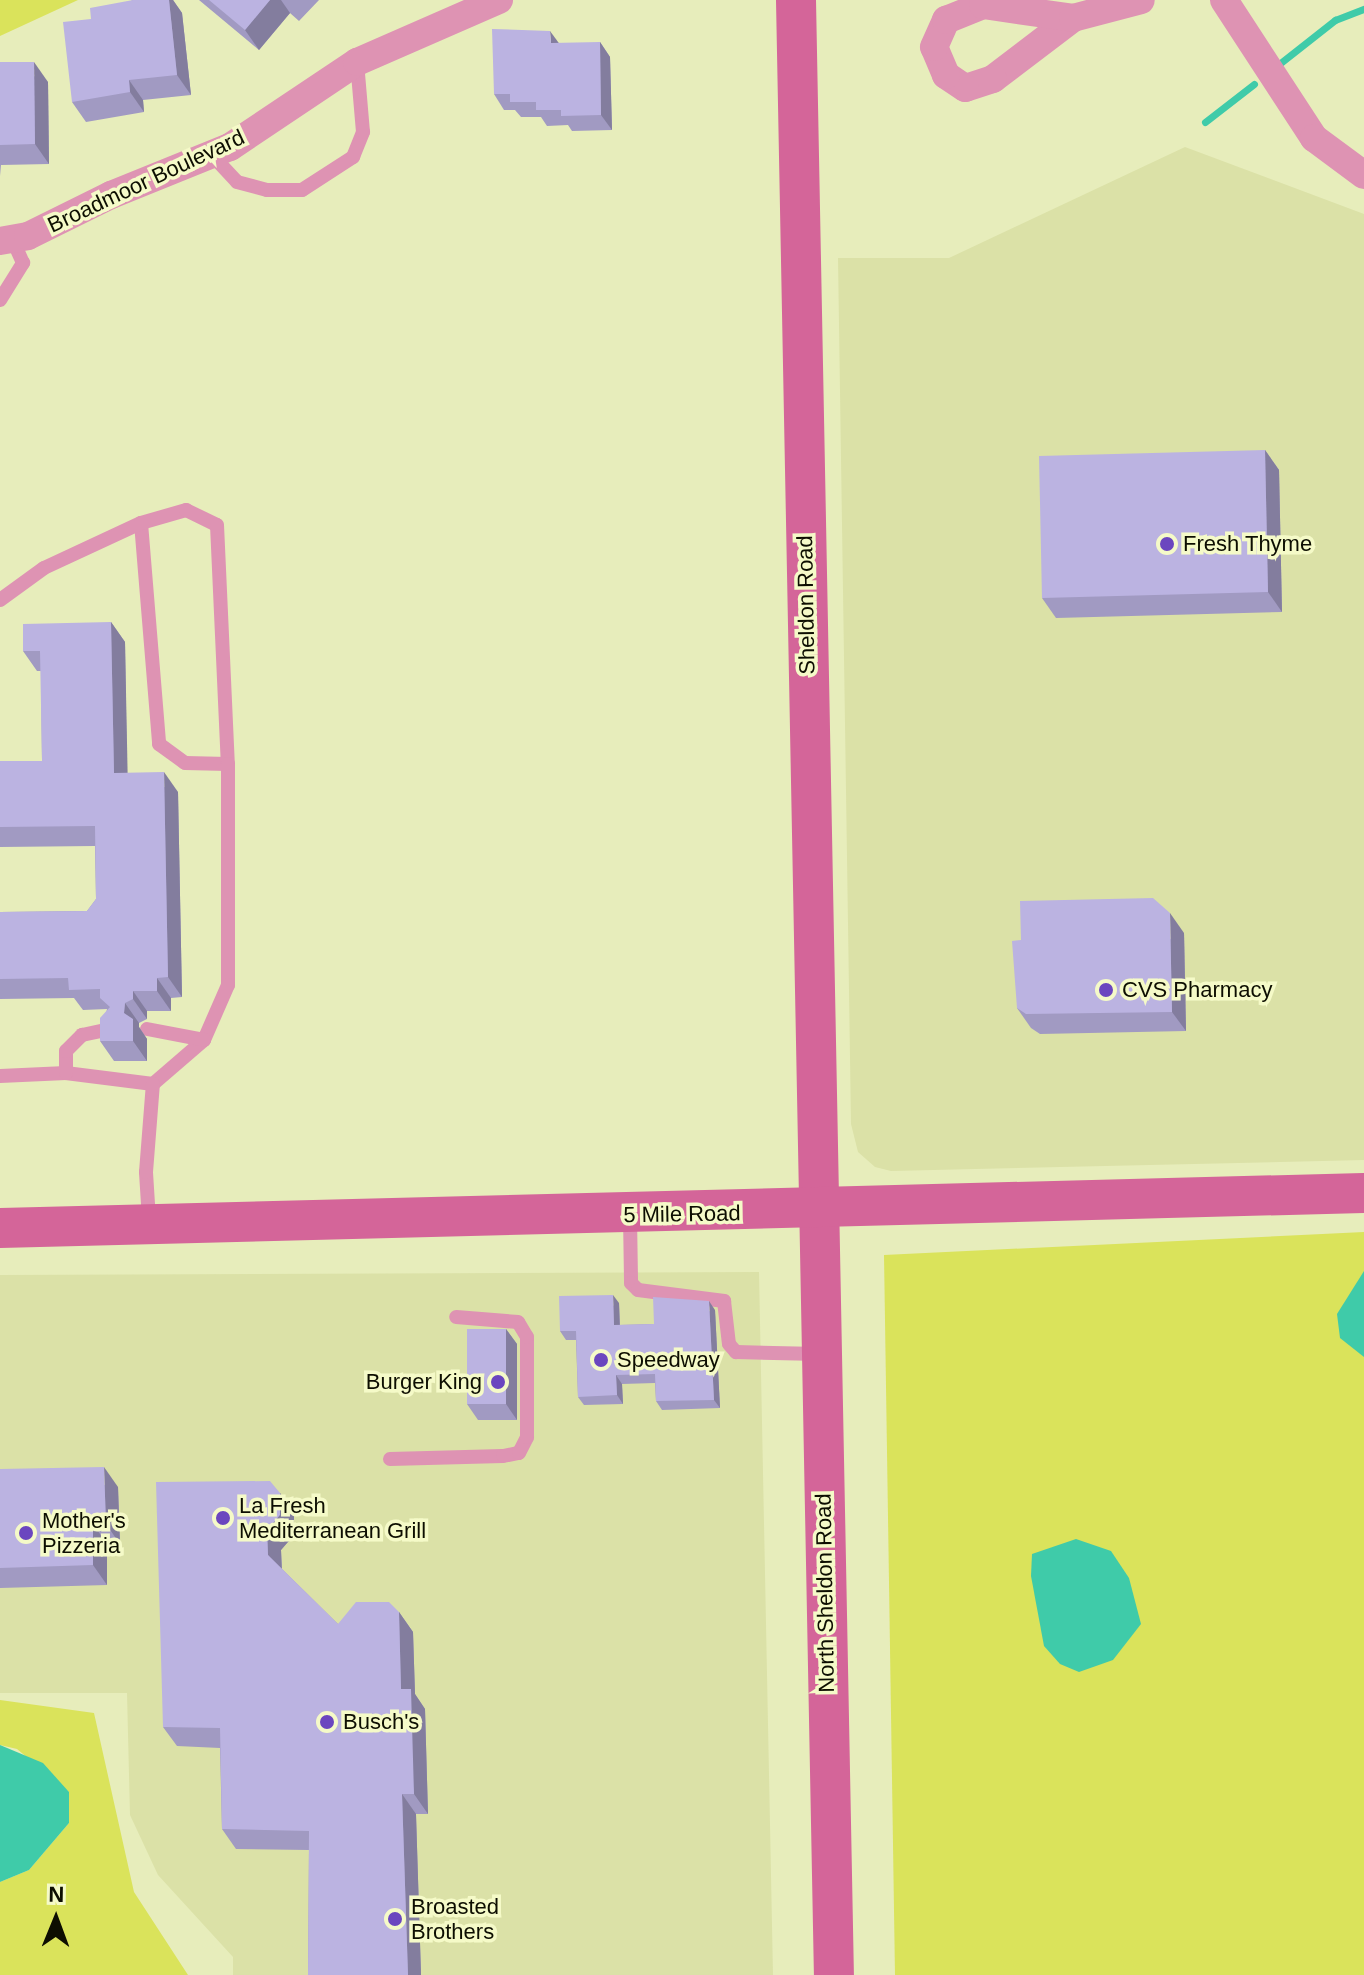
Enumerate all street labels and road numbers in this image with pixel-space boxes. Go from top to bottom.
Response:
street label: Broadmoor Boulevard [43,124,249,238]
street label: Sheldon Road [792,535,820,675]
street label: 5 Mile Road [623,1200,741,1228]
street label: North Sheldon Road [810,1493,840,1693]

